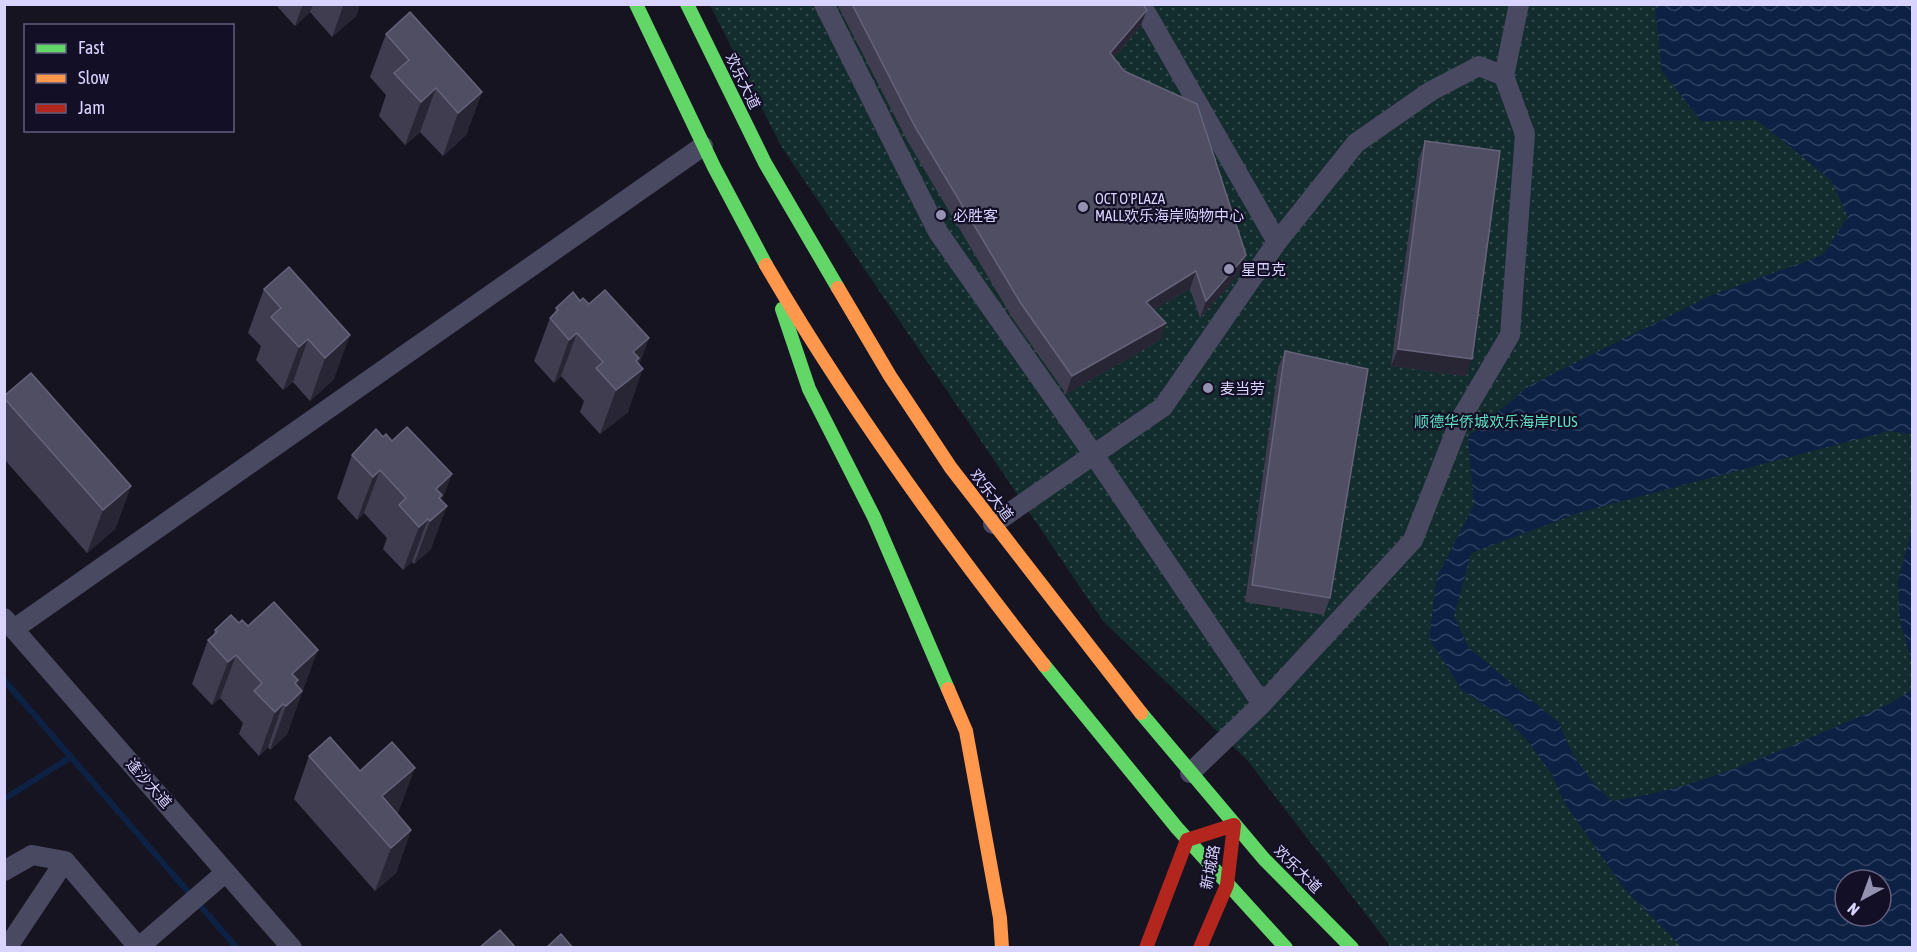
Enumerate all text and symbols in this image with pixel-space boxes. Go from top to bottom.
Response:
legend [24,24,234,132]
text: Fast [78,37,105,58]
street label: 欢乐大道 [722,50,764,112]
text: Slow [78,67,109,88]
text: Jam [78,97,105,118]
place label: OCT O'PLAZA MALL欢乐海岸购物中心 [1095,190,1244,224]
marker: OCT O'PLAZA MALL欢乐海岸购物中心 [1076,200,1090,214]
place label: 必胜客 [953,207,998,224]
marker: 必胜客 [934,208,948,222]
place label: 星巴克 [1241,261,1286,278]
marker: 星巴克 [1222,262,1236,276]
place label: 麦当劳 [1220,380,1265,397]
marker: 麦当劳 [1201,381,1215,395]
park label: 顺德华侨城欢乐海岸PLUS [1414,413,1578,430]
street label: 欢乐大道 [967,466,1017,524]
street label: 逢沙大道 [123,755,175,811]
street label: 欢乐大道 [1271,842,1325,896]
street label: 新城路 [1197,843,1223,891]
north arrow [1833,868,1893,928]
text: N [1844,899,1863,919]

